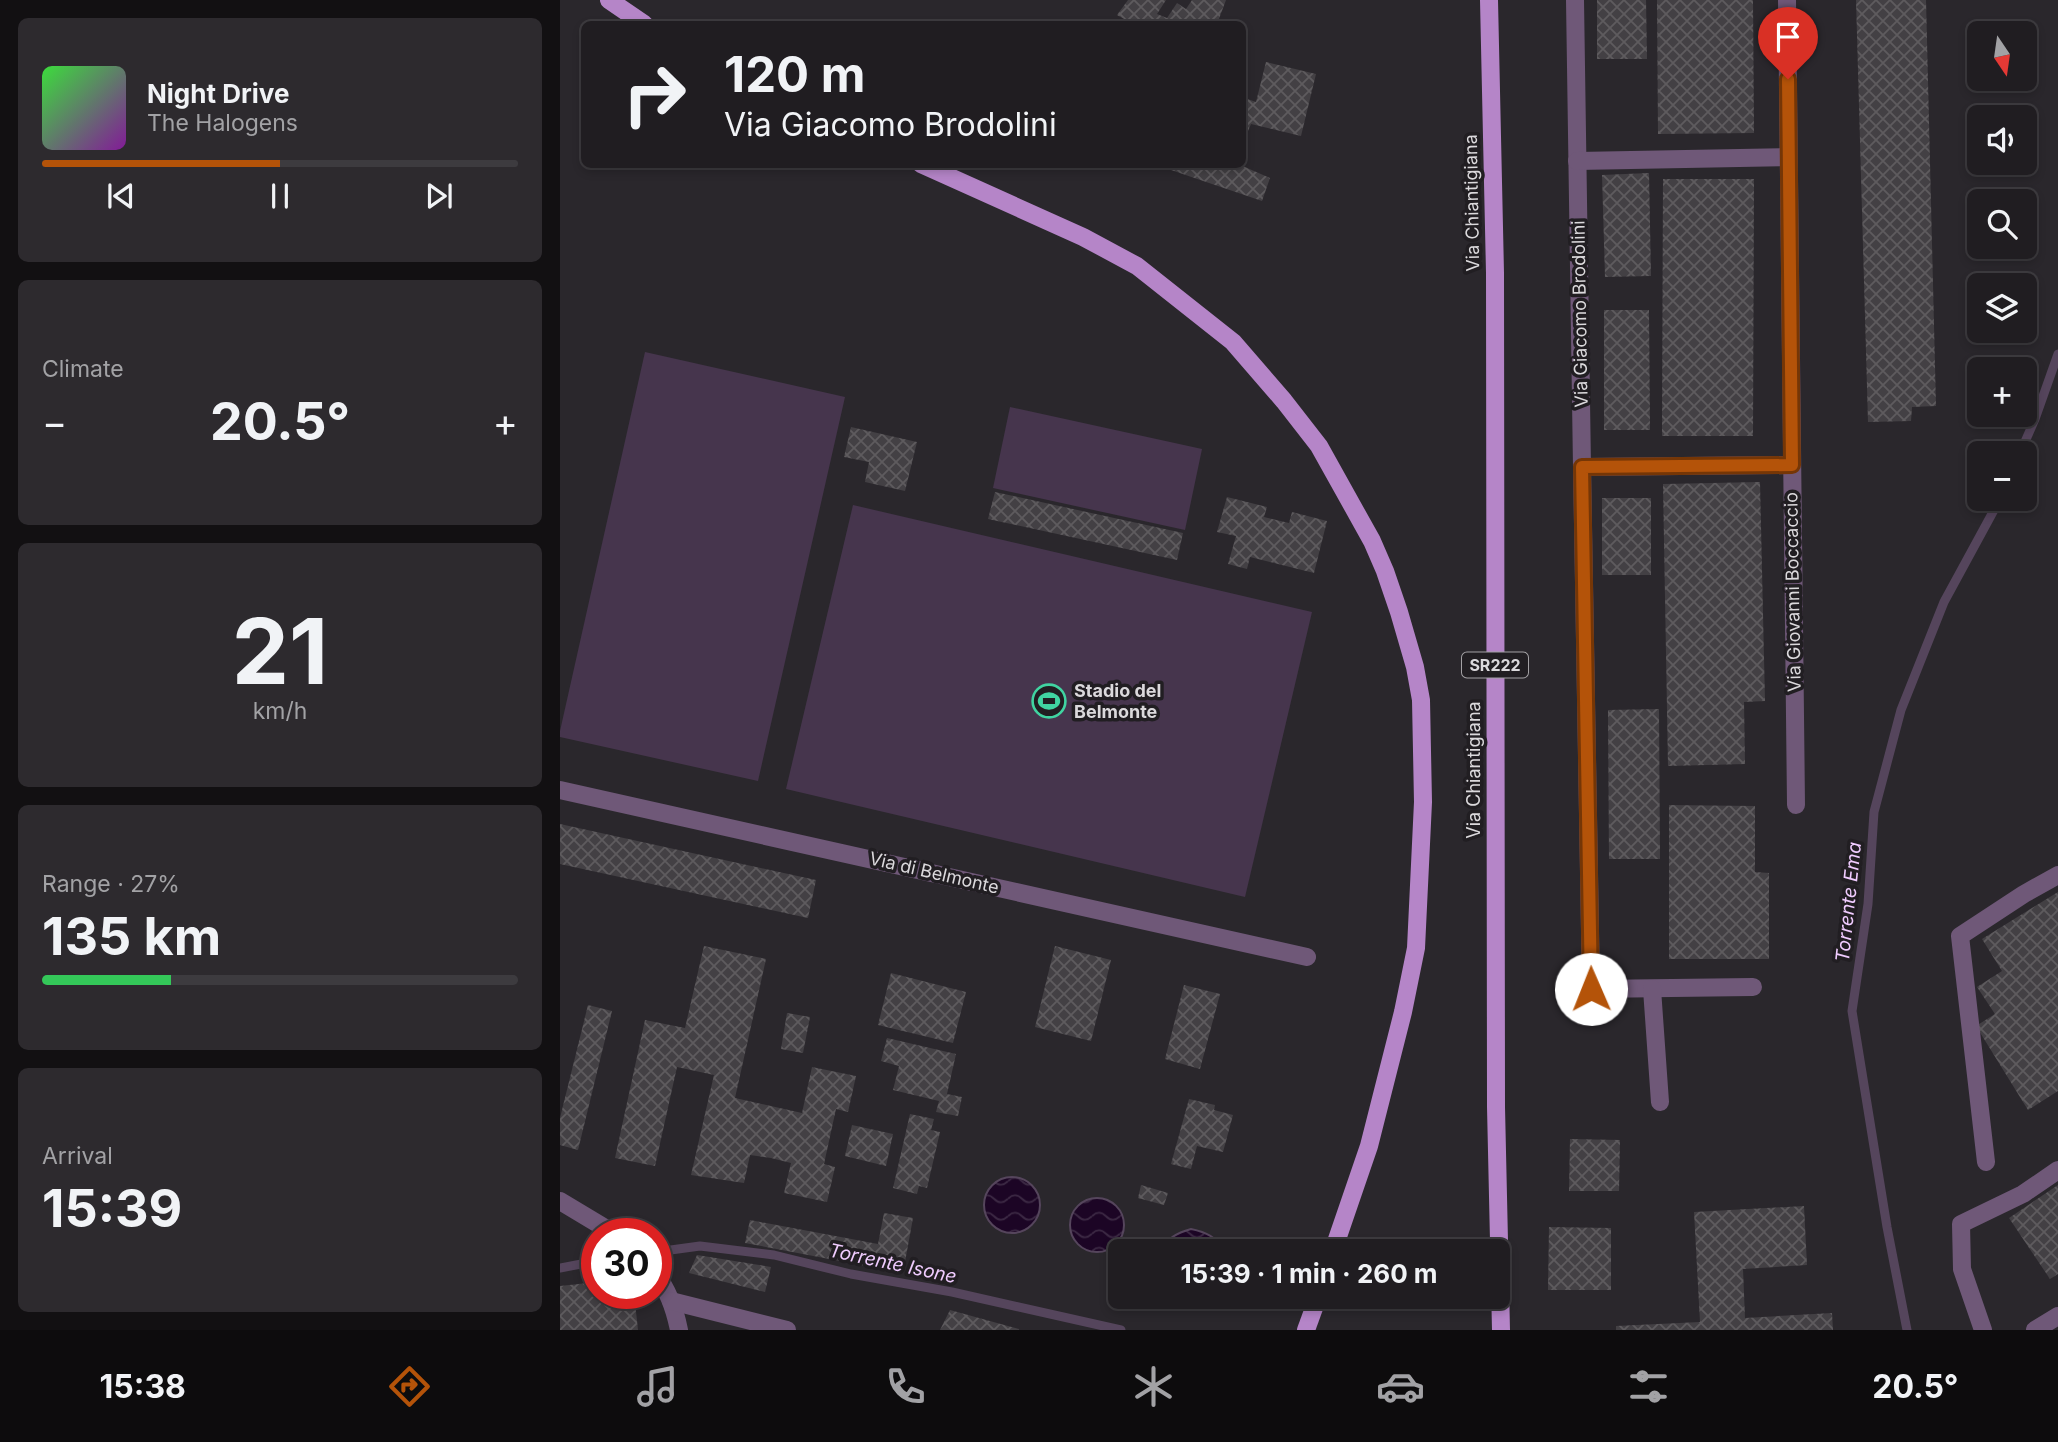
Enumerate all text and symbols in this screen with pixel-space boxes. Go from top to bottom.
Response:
pin [1758,7,1818,79]
icon: arrive [1769,18,1807,56]
north arrow [1967,21,2037,91]
map controls [1967,21,2037,511]
text: 120 m [724,45,865,104]
icon: right [609,49,700,140]
text: Night Drive [147,78,289,109]
text: Via Giacomo Brodolini [724,105,1057,144]
button: sound [1967,105,2037,175]
text: The Halogens [147,109,298,137]
street label: Via Chiantigiana [1460,134,1483,272]
icon: previous [102,177,140,215]
icon: pause [261,177,299,215]
icon: next [420,177,458,215]
button: search [1967,189,2037,259]
street label: Via Giacomo Brodolini [1567,220,1592,408]
button: layers [1967,273,2037,343]
text: Climate [42,355,124,383]
button: + [1967,357,2037,427]
text: 20.5° [210,390,350,453]
text: − [42,399,67,445]
text: + [493,399,518,445]
button: − [1967,441,2037,511]
street label: Via Giovanni Boccaccio [1780,492,1805,692]
text: 21 [232,596,328,706]
road number: SR222 [1462,652,1528,678]
place label: Stadio del Belmonte [1074,680,1161,722]
sports icon: Stadio del Belmonte [1030,682,1068,720]
text: km/h [253,697,307,725]
street label: Via Chiantigiana [1463,701,1484,839]
water label: Torrente Ema [1831,840,1866,963]
street label: Via di Belmonte [867,847,1001,898]
text: Range · 27% [42,870,180,898]
text: 135 km [42,905,221,968]
position arrow [1554,952,1628,1026]
text: Arrival [42,1142,113,1170]
text: 15:39 [42,1177,182,1240]
speed limit sign: 30 [581,1218,672,1309]
water label: Torrente Isone [827,1239,959,1288]
text: 15:39 · 1 min · 260 m [1180,1258,1438,1289]
icon: directions [385,1362,434,1411]
icon: music [633,1362,682,1411]
icon: phone [881,1362,930,1411]
icon: climate [1129,1362,1178,1411]
icon: car [1376,1362,1425,1411]
icon: filters [1624,1362,1673,1411]
text: 15:38 [99,1367,186,1406]
text: 20.5° [1872,1367,1958,1406]

